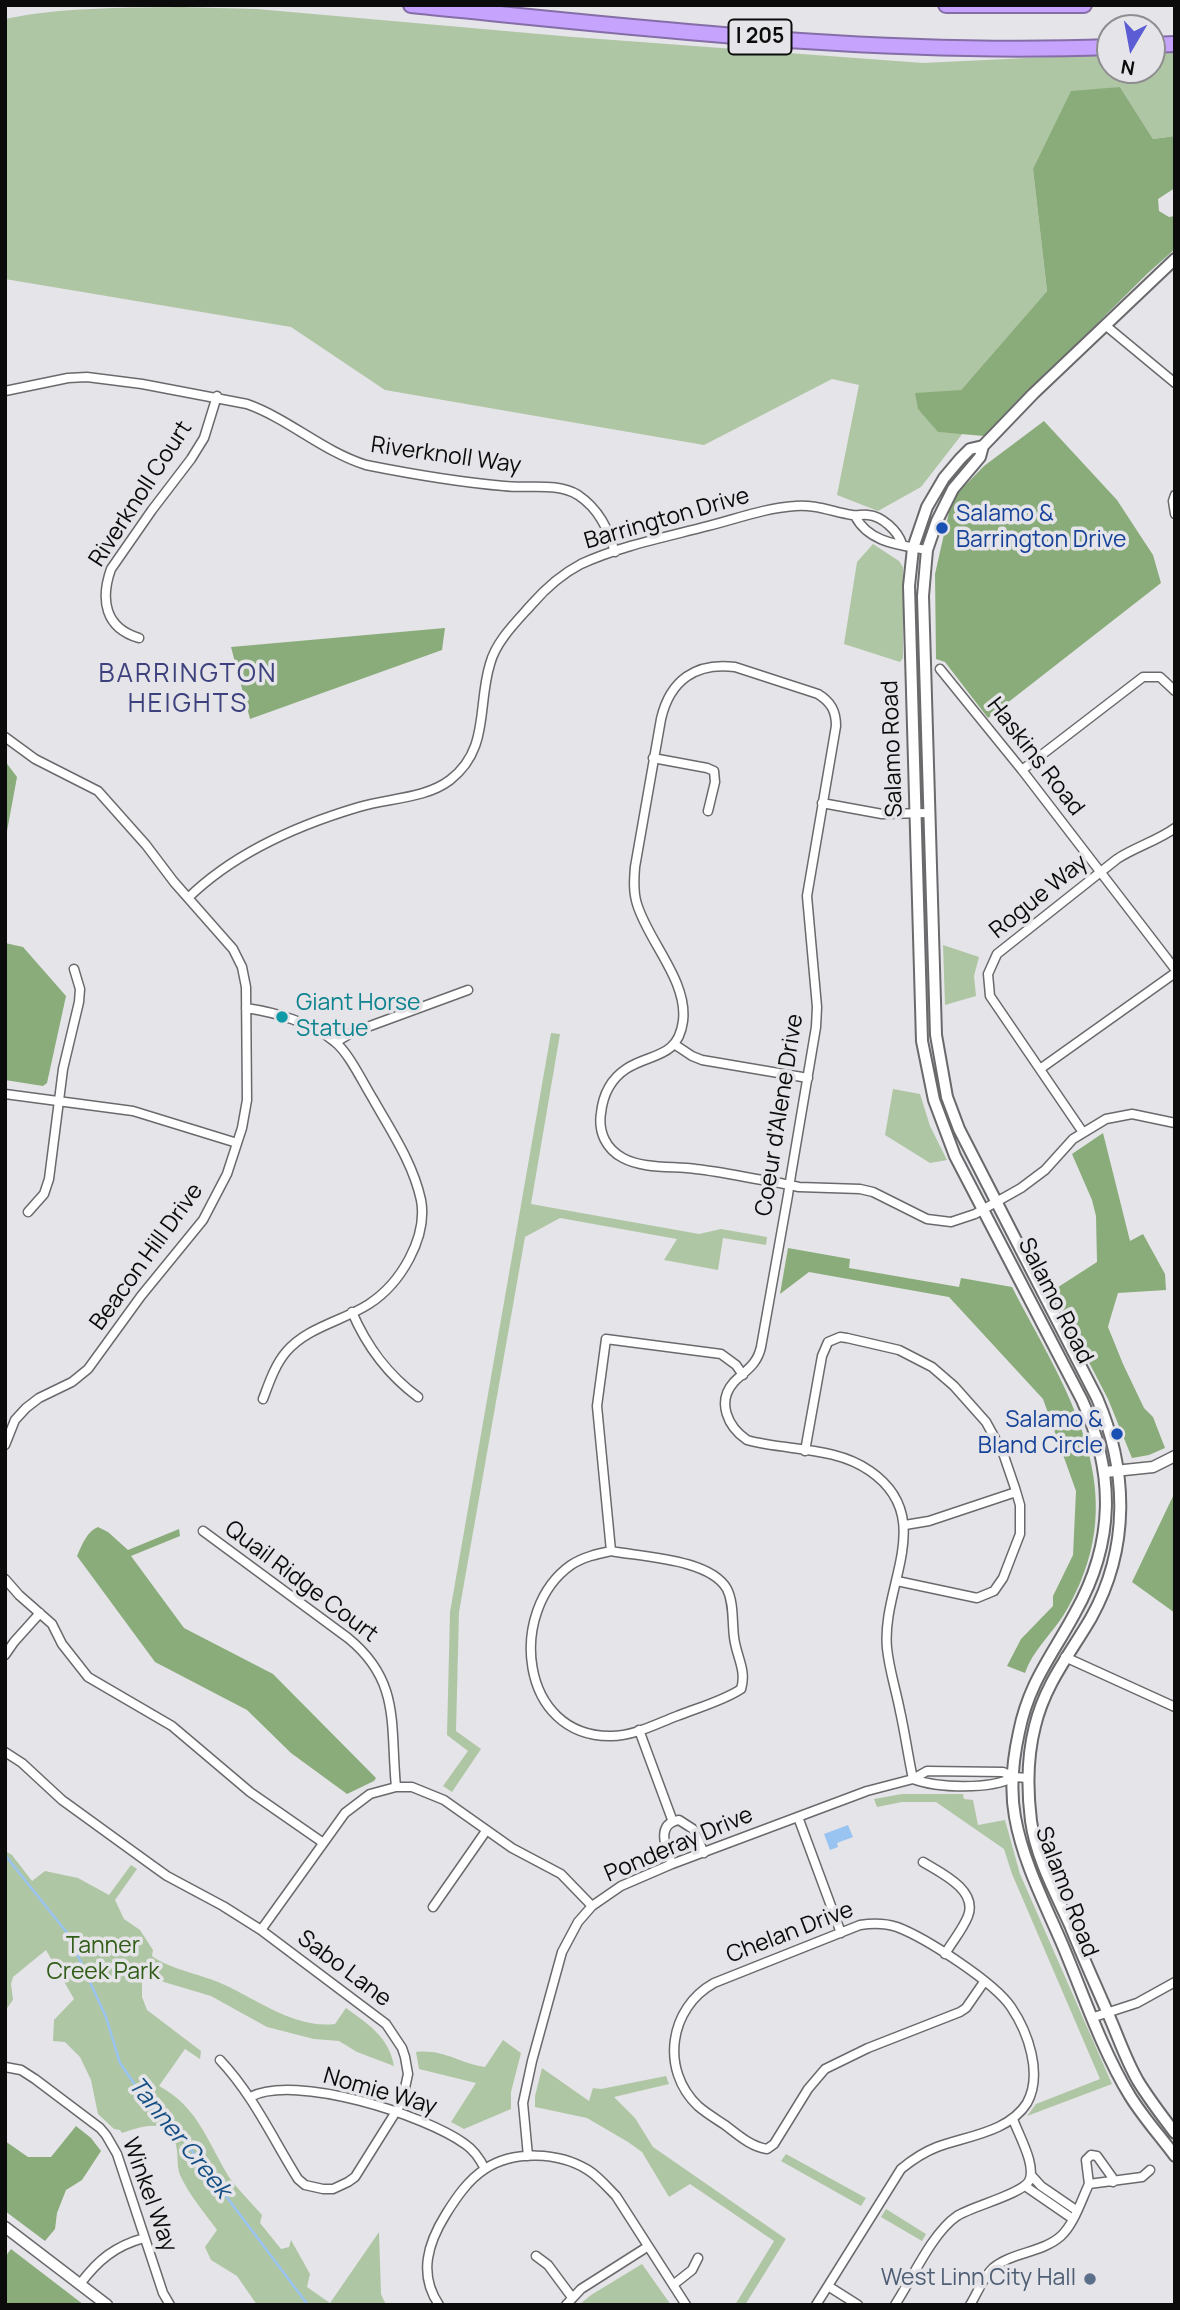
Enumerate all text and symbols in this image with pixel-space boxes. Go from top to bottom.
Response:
north arrow [1096,14,1166,84]
road number: I 205 [728,20,792,54]
text: N [1119,54,1137,82]
street label: Riverknoll Court [84,416,198,572]
street label: Riverknoll Way [369,432,523,480]
street label: Barrington Drive [581,482,753,556]
place label: Salamo & Barrington Drive [956,501,1126,555]
marker: Salamo & Barrington Drive [934,520,950,536]
district label: BARRINGTON HEIGHTS [100,659,276,720]
street label: Salamo Road [877,680,909,818]
street label: Haskins Road [980,692,1090,822]
street label: Rogue Way [984,849,1094,945]
place label: Giant Horse Statue [296,990,421,1044]
marker: Giant Horse Statue [274,1009,290,1025]
street label: Coeur d'Alene Drive [750,1012,810,1218]
street label: Beacon Hill Drive [85,1178,209,1336]
street label: Salamo Road [1012,1234,1098,1368]
place label: Salamo & Bland Circle [978,1407,1103,1461]
marker: Salamo & Bland Circle [1109,1426,1125,1442]
street label: Quail Ridge Court [219,1515,383,1649]
street label: Ponderay Drive [601,1801,757,1889]
street label: Salamo Road [1029,1823,1103,1961]
street label: Chelan Drive [723,1896,857,1970]
street label: Sabo Lane [292,1925,396,2013]
park label: Tanner Creek Park [46,1933,160,1987]
street label: Nomie Way [320,2063,440,2121]
water label: Tanner Creek [121,2072,237,2204]
street label: Winkel Way [116,2134,182,2256]
place label: West Linn City Hall [881,2265,1076,2293]
marker: West Linn City Hall [1082,2271,1098,2287]

